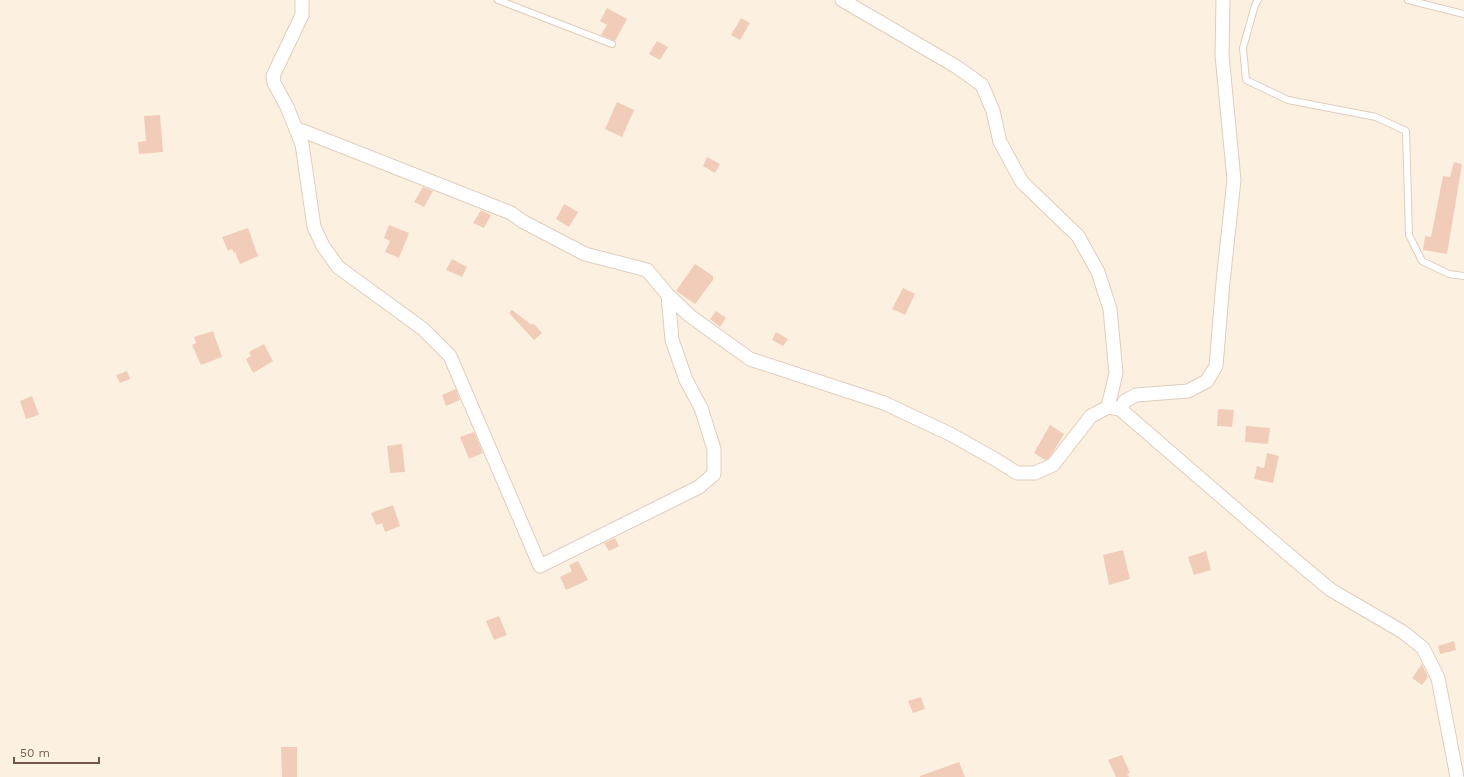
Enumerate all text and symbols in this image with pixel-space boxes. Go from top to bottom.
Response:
scale bar [14,739,99,765]
text: 50 m [20,746,50,760]

